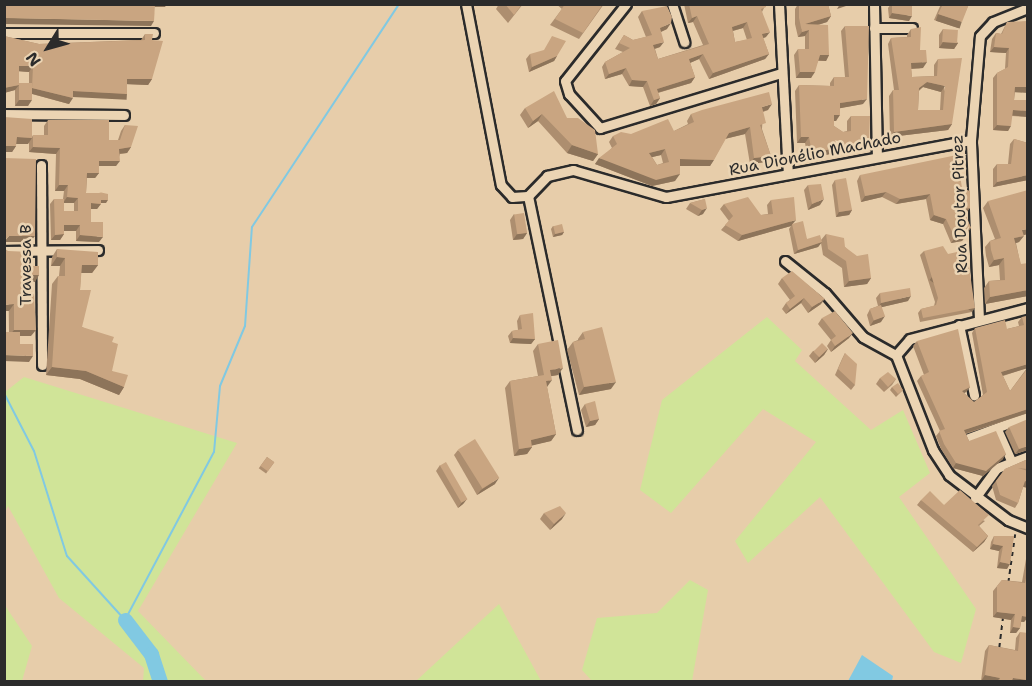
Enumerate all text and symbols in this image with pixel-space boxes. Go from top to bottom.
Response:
north arrow [18,18,78,78]
text: N [21,48,45,71]
street label: Rua Dionélio Machado [727,128,903,180]
street label: Rua Doutor Pitrez [948,134,972,274]
street label: Travessa B [16,224,36,306]

